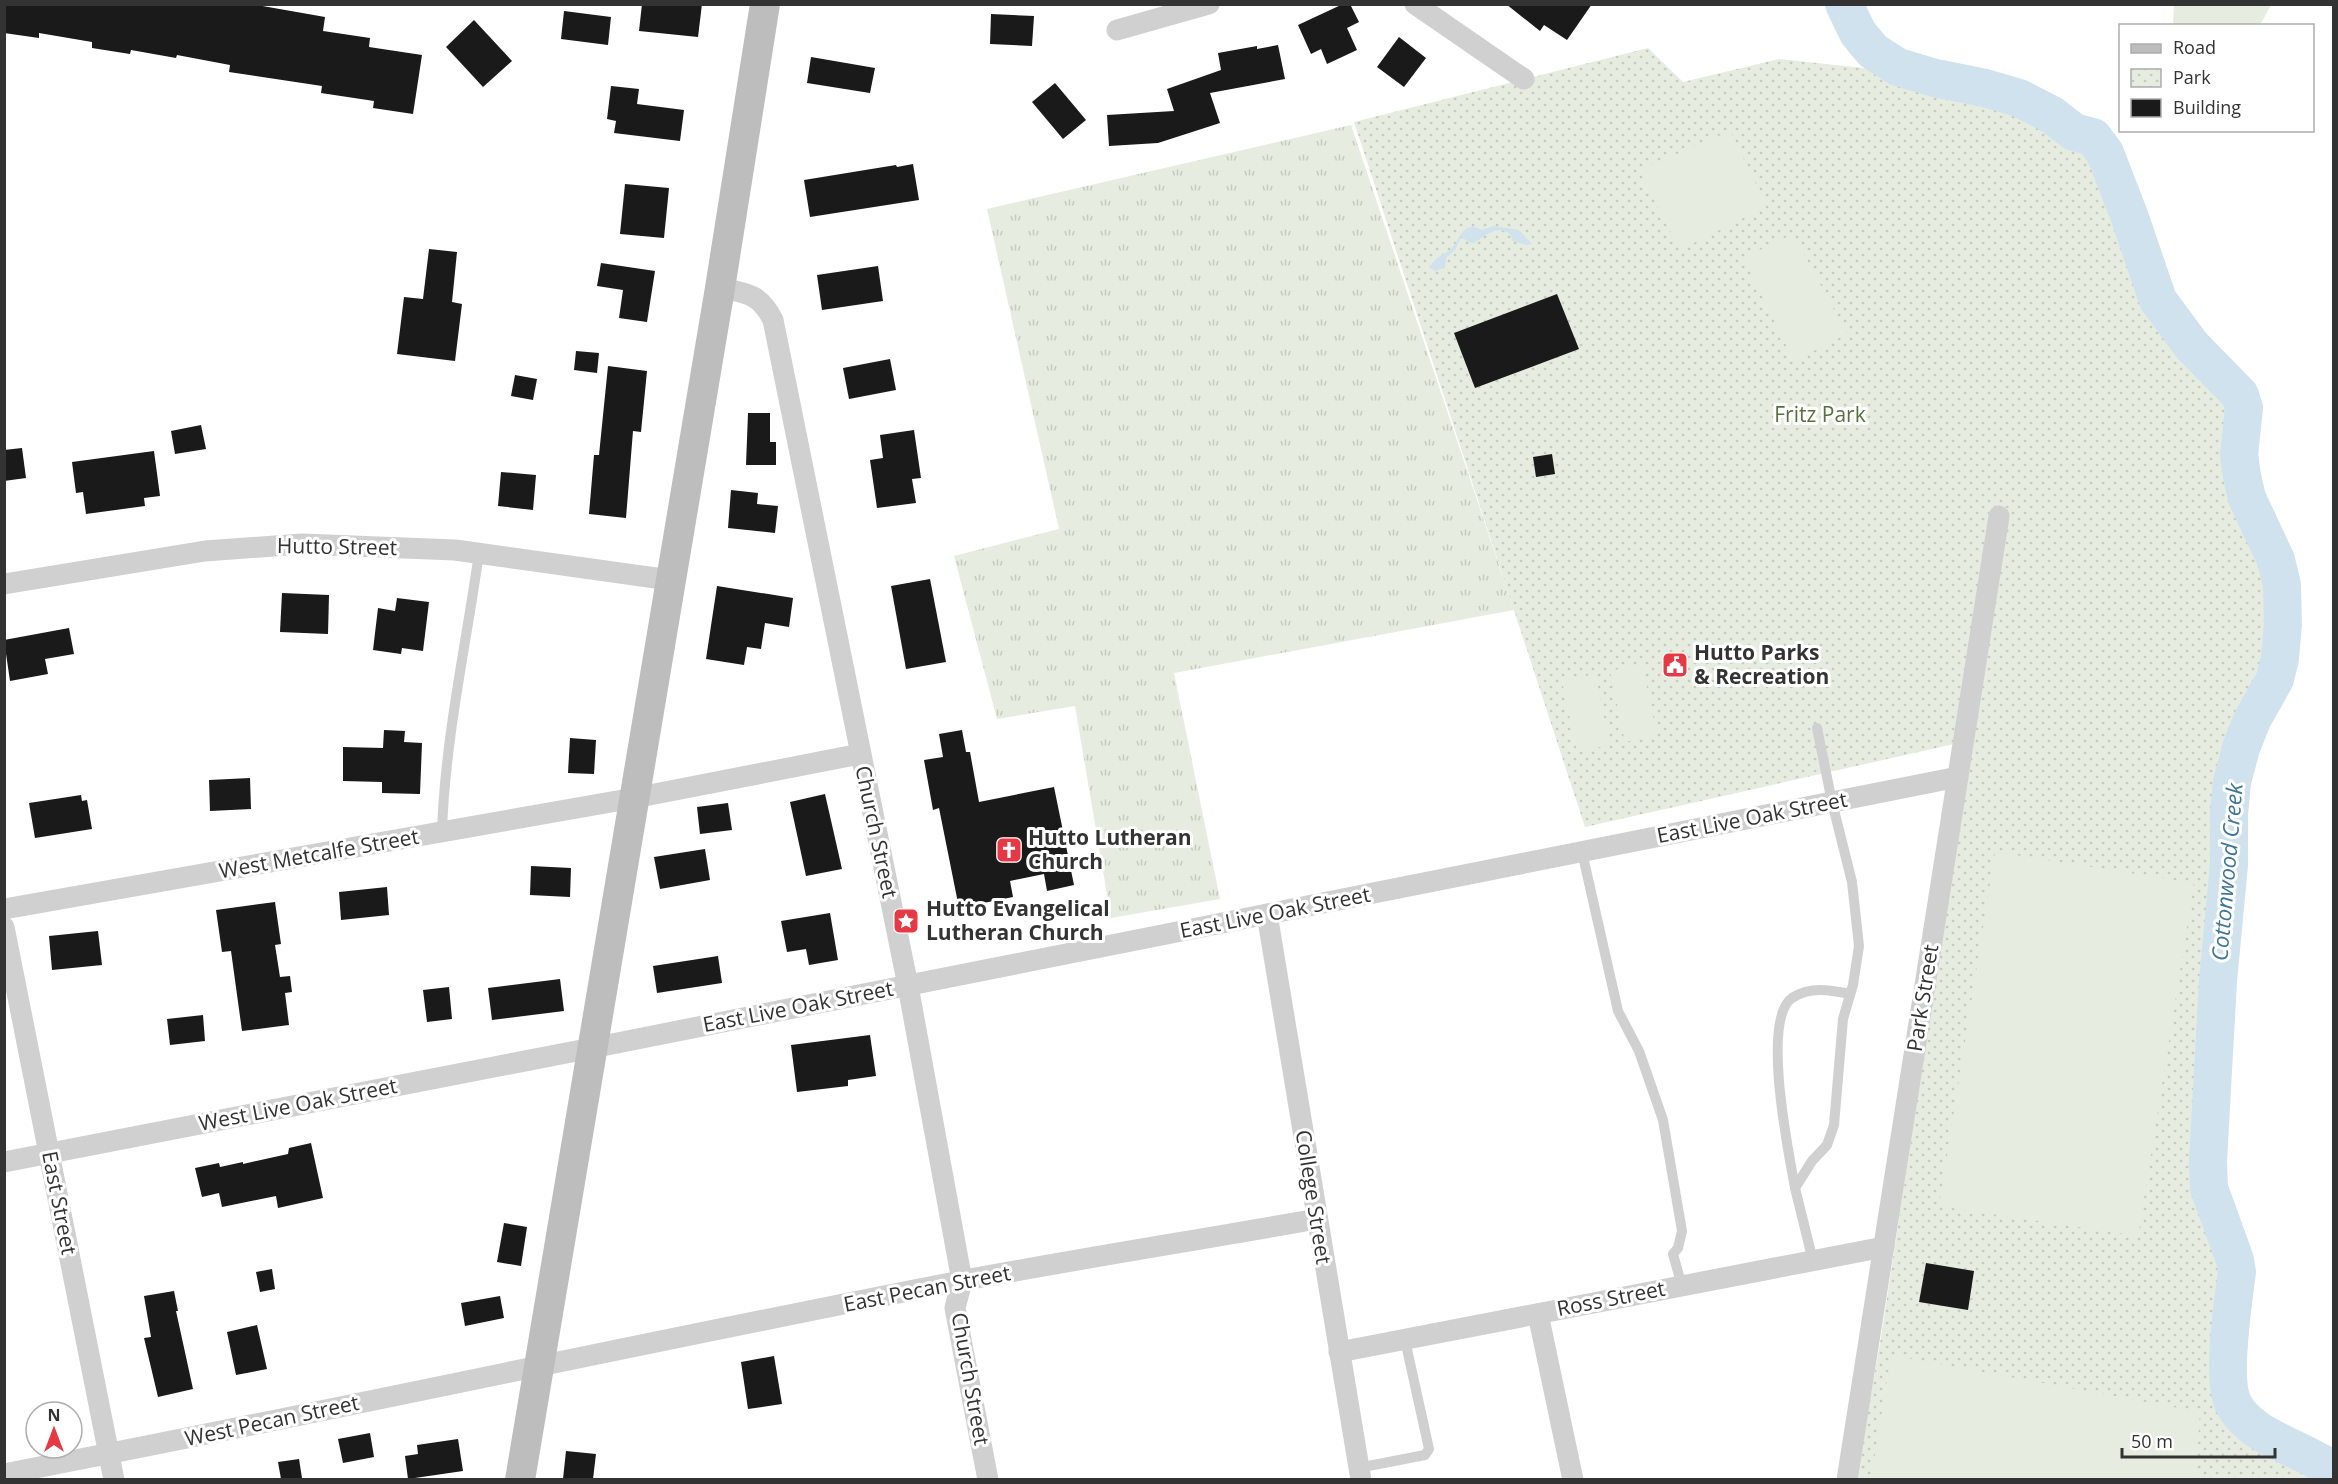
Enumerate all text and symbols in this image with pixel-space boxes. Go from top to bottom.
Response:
legend [2119,24,2314,132]
text: Road [2173,35,2216,59]
text: Park [2173,65,2211,89]
text: Building [2173,95,2241,119]
park label: Fritz Park [1774,400,1866,428]
street label: Hutto Street [277,531,397,561]
place label: Hutto Parks & Recreation [1694,638,1829,690]
public building icon: Hutto Parks & Recreation [1660,650,1690,680]
street label: Church Street [849,763,905,901]
water label: Cottonwood Creek [2203,781,2249,962]
street label: East Live Oak Street [1654,785,1849,849]
street label: West Metcalfe Street [217,822,421,884]
place label: Hutto Lutheran Church [1028,823,1192,875]
church icon: Hutto Lutheran Church [994,835,1024,865]
street label: East Live Oak Street [1177,880,1372,944]
place label: Hutto Evangelical Lutheran Church [926,894,1110,946]
place icon: Hutto Evangelical Lutheran Church [891,906,921,936]
street label: Park Street [1900,942,1944,1053]
street label: East Live Oak Street [700,974,895,1038]
street label: West Live Oak Street [196,1071,399,1137]
street label: College Street [1290,1128,1338,1266]
street label: East Street [36,1149,84,1257]
street label: East Pecan Street [841,1258,1013,1318]
street label: Ross Street [1554,1274,1667,1322]
street label: Church Street [946,1310,996,1448]
street label: West Pecan Street [182,1388,361,1452]
north arrow [24,1400,84,1460]
text: N [47,1404,61,1426]
scale bar [2122,1421,2275,1459]
text: 50 m [2131,1429,2173,1453]

